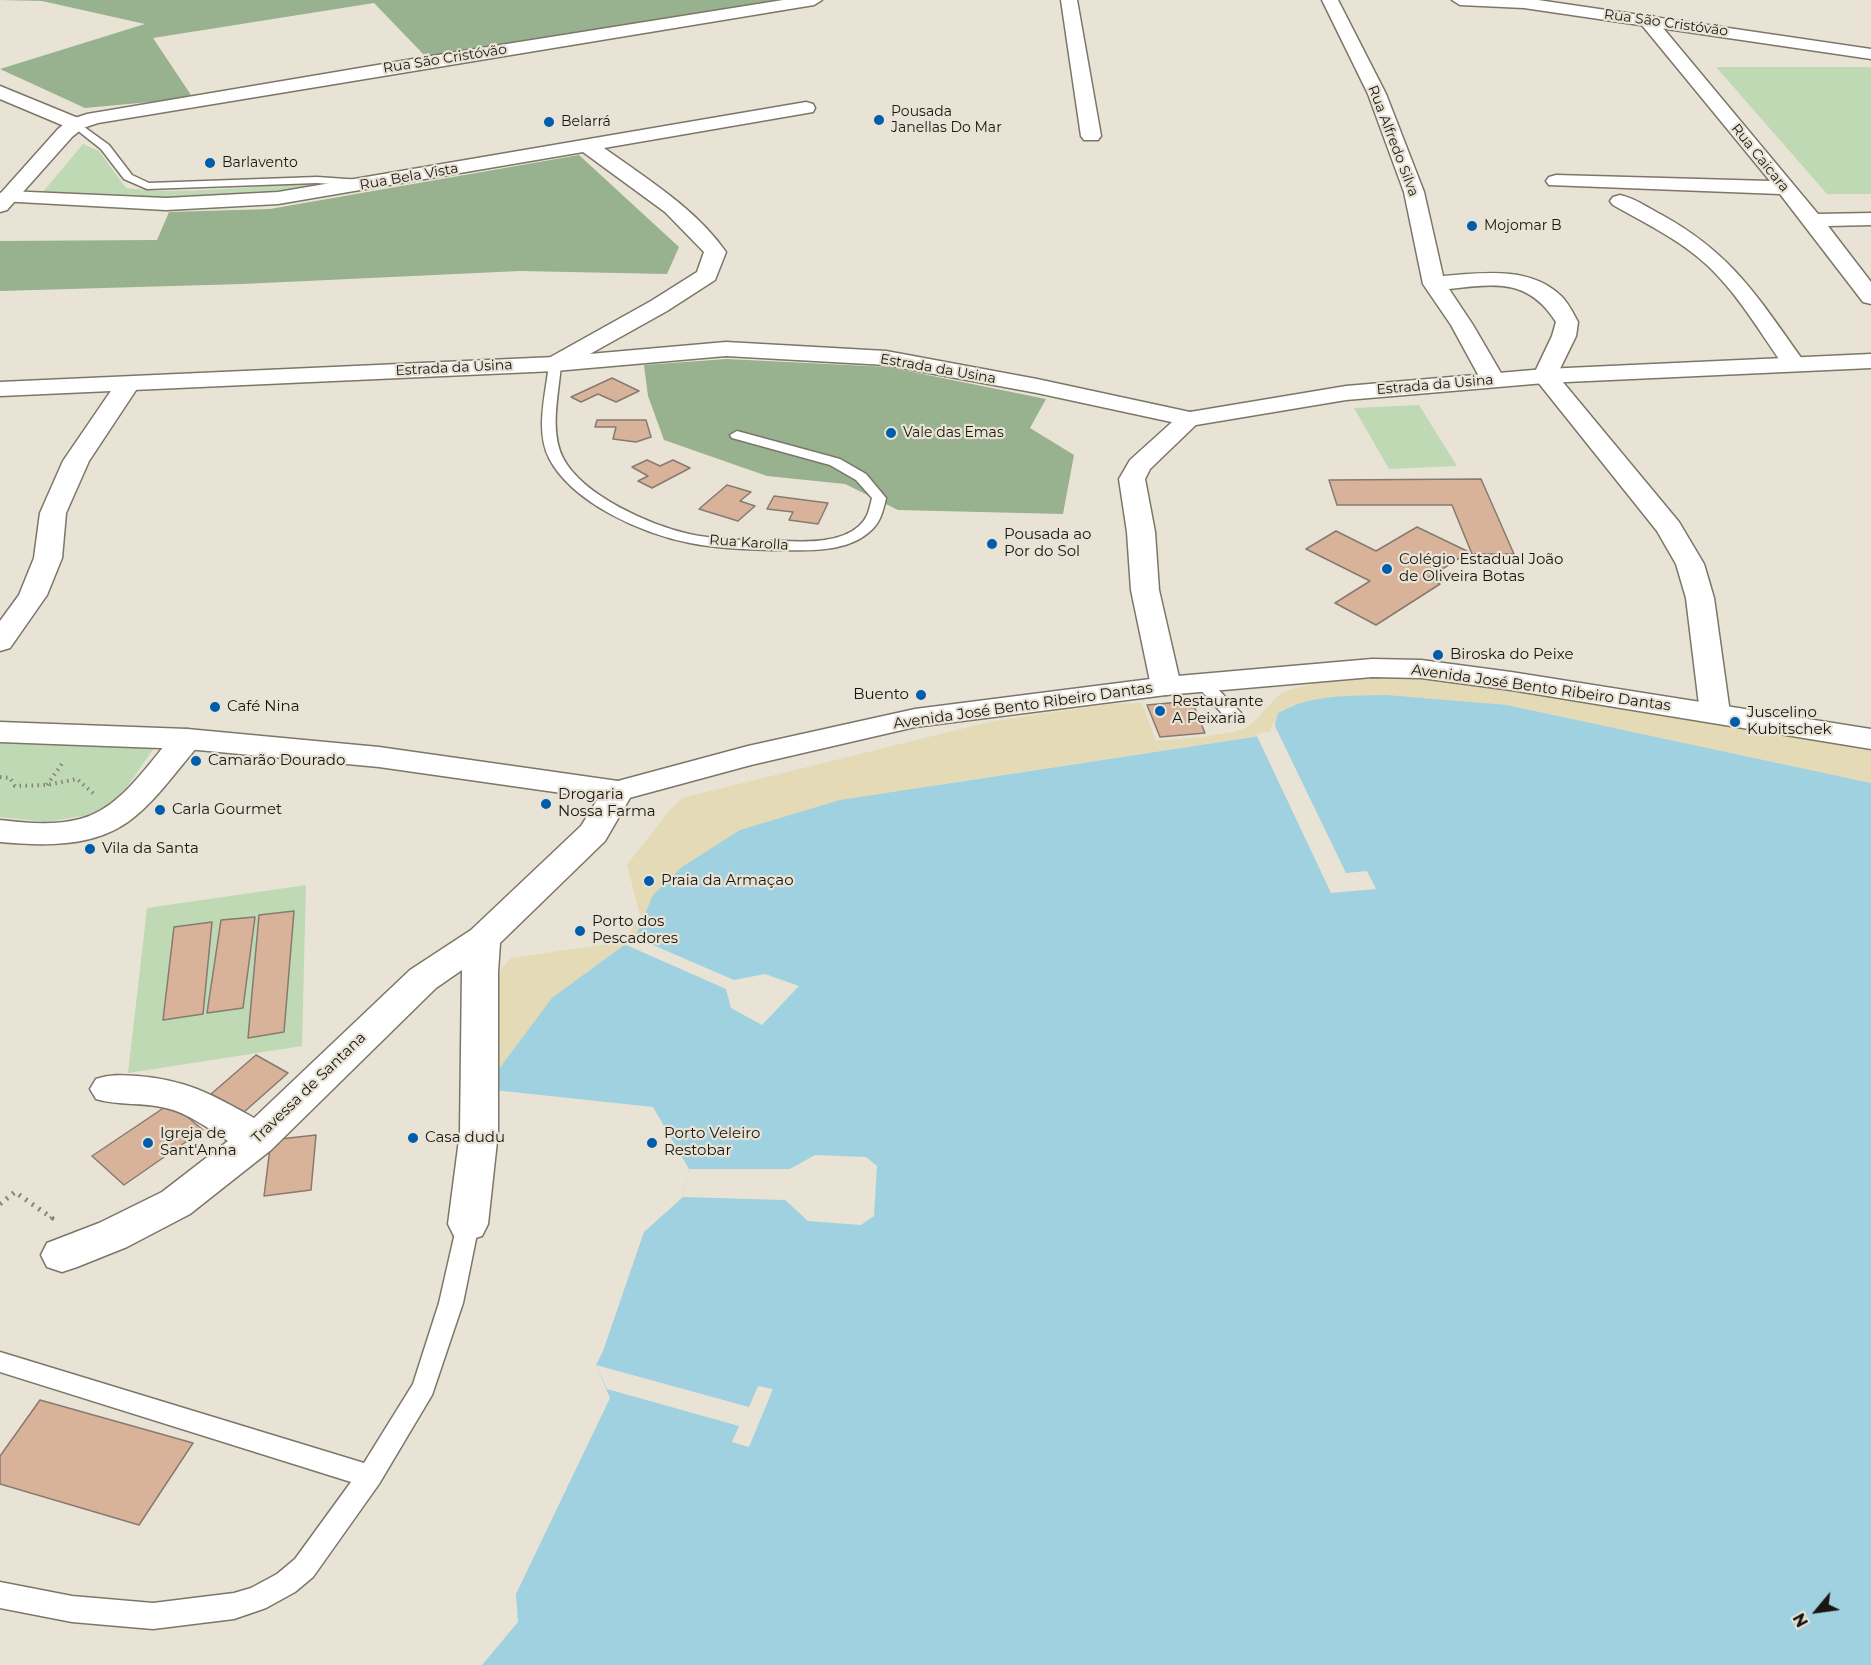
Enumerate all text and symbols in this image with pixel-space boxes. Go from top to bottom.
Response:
street label: Rua São Cristóvão [1603,6,1729,40]
street label: Rua São Cristóvão [382,41,508,77]
street label: Rua Alfredo Silva [1364,83,1422,199]
place label: Pousada Janellas Do Mar [891,104,1002,136]
marker: Pousada Janellas Do Mar [872,113,886,127]
place label: Belarrá [561,114,611,130]
marker: Belarrá [542,115,556,129]
street label: Rua Caicara [1727,121,1793,195]
place label: Barlavento [222,155,298,171]
marker: Barlavento [203,156,217,170]
street label: Rua Bela Vista [358,160,460,194]
place label: Mojomar B [1484,218,1562,234]
marker: Mojomar B [1465,219,1479,233]
street label: Estrada da Usina [879,351,997,387]
street label: Estrada da Usina [395,357,513,379]
street label: Estrada da Usina [1376,372,1494,398]
place label: Vale das Emas [903,425,1004,441]
marker: Vale das Emas [884,426,898,440]
place label: Pousada ao Por do Sol [1004,526,1091,561]
street label: Rua Karolla [709,532,789,554]
marker: Pousada ao Por do Sol [985,537,999,551]
place label: Colégio Estadual João de Oliveira Botas [1399,551,1564,586]
marker: Colégio Estadual João de Oliveira Botas [1380,562,1394,576]
place label: Biroska do Peixe [1450,646,1573,664]
marker: Biroska do Peixe [1431,648,1445,662]
street label: Avenida José Bento Ribeiro Dantas [1410,661,1672,715]
street label: Avenida José Bento Ribeiro Dantas [892,679,1154,733]
place label: Buento [853,686,909,704]
marker: Buento [914,688,928,702]
place label: Restaurante A Peixaria [1172,693,1263,728]
place label: Café Nina [227,698,300,716]
marker: Café Nina [208,700,222,714]
marker: Restaurante A Peixaria [1153,704,1167,718]
place label: Juscelino Kubitschek [1747,704,1831,739]
marker: Juscelino Kubitschek [1728,715,1742,729]
place label: Camarão Dourado [208,752,345,770]
marker: Camarão Dourado [189,754,203,768]
place label: Drogaria Nossa Farma [558,786,656,821]
marker: Drogaria Nossa Farma [539,797,553,811]
place label: Carla Gourmet [172,801,282,819]
marker: Carla Gourmet [153,803,167,817]
place label: Vila da Santa [102,840,199,858]
marker: Vila da Santa [83,842,97,856]
place label: Praia da Armaçao [661,872,794,890]
marker: Praia da Armaçao [642,874,656,888]
place label: Porto dos Pescadores [592,913,678,948]
marker: Porto dos Pescadores [573,924,587,938]
street label: Travessa de Santana [248,1029,370,1147]
place label: Igreja de Sant'Anna [160,1125,237,1160]
place label: Porto Veleiro Restobar [664,1125,760,1160]
place label: Casa dudu [425,1129,505,1147]
marker: Casa dudu [406,1131,420,1145]
marker: Igreja de Sant'Anna [141,1136,155,1150]
marker: Porto Veleiro Restobar [645,1136,659,1150]
north arrow [1787,1581,1847,1641]
text: N [1789,1610,1812,1630]

